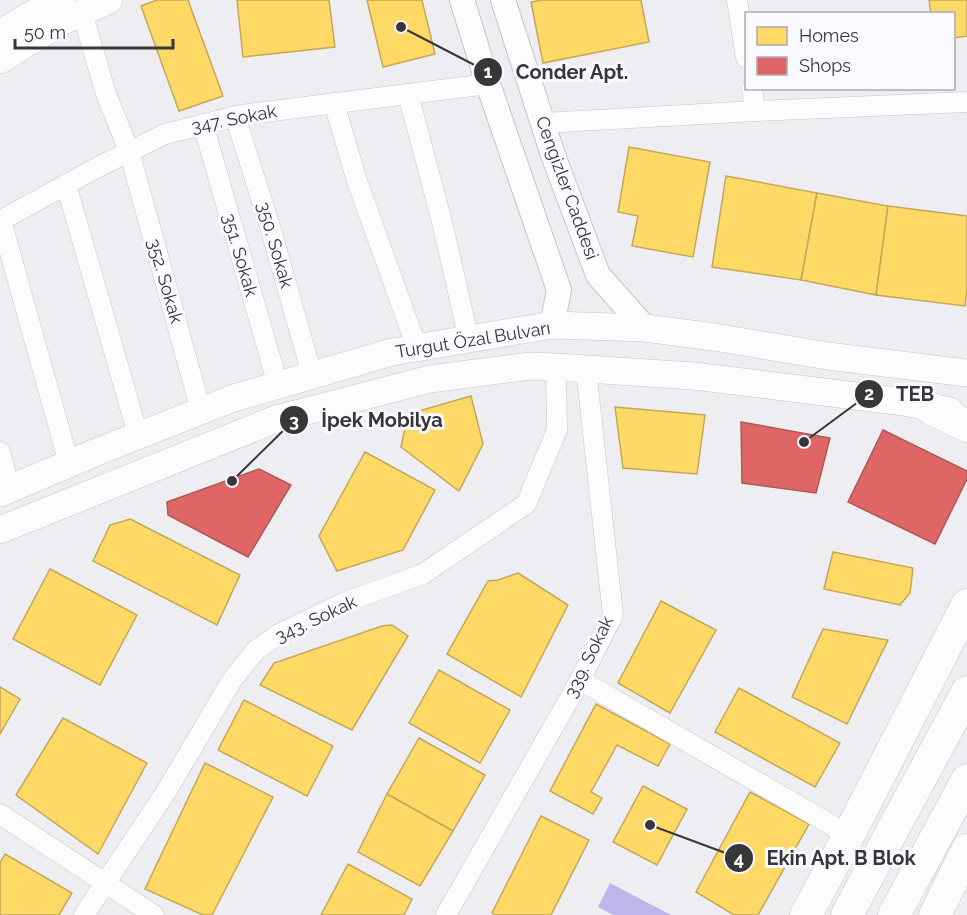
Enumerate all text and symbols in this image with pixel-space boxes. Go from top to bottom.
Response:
scale bar [15,12,172,50]
legend [745,12,955,90]
text: 50 m [24,22,66,43]
text: Homes [799,25,859,46]
callout: Conder Apt. [473,53,641,91]
text: Shops [799,55,851,76]
text: Conder Apt. [516,60,628,84]
text: 1 [484,61,493,82]
street label: 347. Sokak [190,100,279,137]
street label: Cengizler Caddesi [532,113,603,262]
street label: 350. Sokak [253,199,298,291]
street label: 351. Sokak [219,211,262,299]
street label: 352. Sokak [143,236,188,326]
street label: Turgut Özal Bulvarı [394,317,552,362]
callout: TEB [854,375,946,413]
text: TEB [896,382,934,406]
text: 2 [864,383,874,404]
callout: İpek Mobilya [279,401,455,439]
text: İpek Mobilya [321,408,443,432]
text: 3 [289,410,299,431]
street label: 343. Sokak [272,590,360,647]
street label: 339. Sokak [560,612,618,701]
callout: Ekin Apt. B Blok [724,839,928,877]
text: Ekin Apt. B Blok [766,846,916,870]
text: 4 [734,848,744,869]

